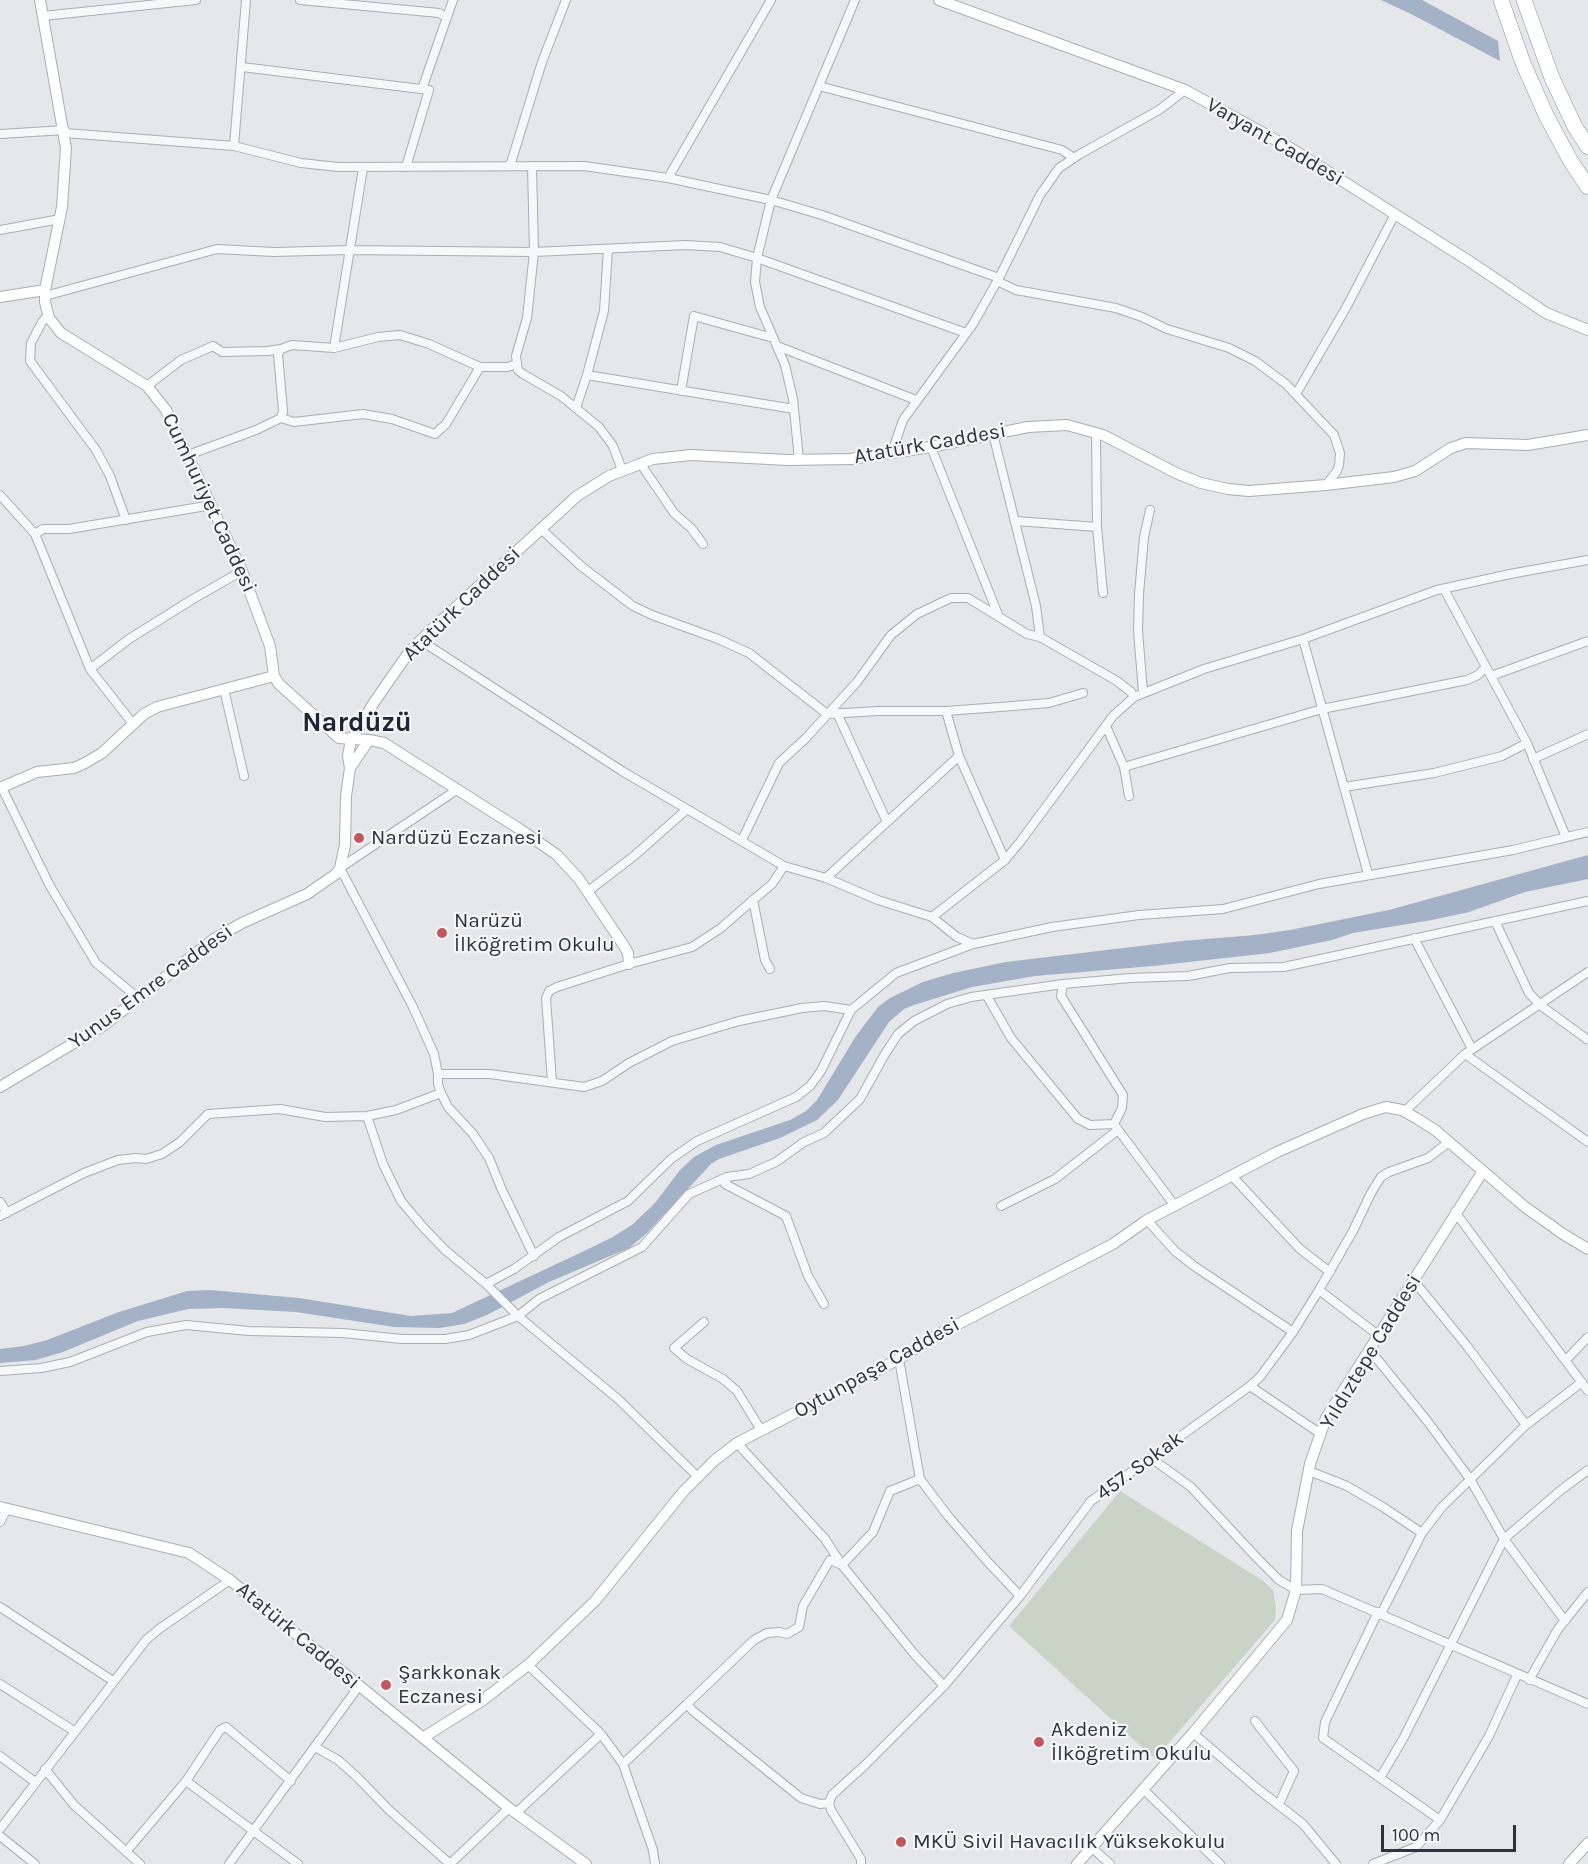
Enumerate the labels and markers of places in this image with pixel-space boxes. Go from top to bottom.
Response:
place label: Nardüzü Eczanesi [371,825,542,851]
marker: Nardüzü Eczanesi [352,831,366,845]
place label: Narüzü İlköğretim Okulu [454,908,615,958]
marker: Narüzü İlköğretim Okulu [435,926,449,940]
place label: Şarkkonak Eczanesi [398,1660,501,1710]
marker: Şarkkonak Eczanesi [379,1678,393,1692]
place label: Akdeniz İlköğretim Okulu [1051,1717,1212,1767]
marker: Akdeniz İlköğretim Okulu [1032,1735,1046,1749]
place label: MKÜ Sivil Havacılık Yüksekokulu [913,1829,1226,1855]
marker: MKÜ Sivil Havacılık Yüksekokulu [894,1835,908,1849]

